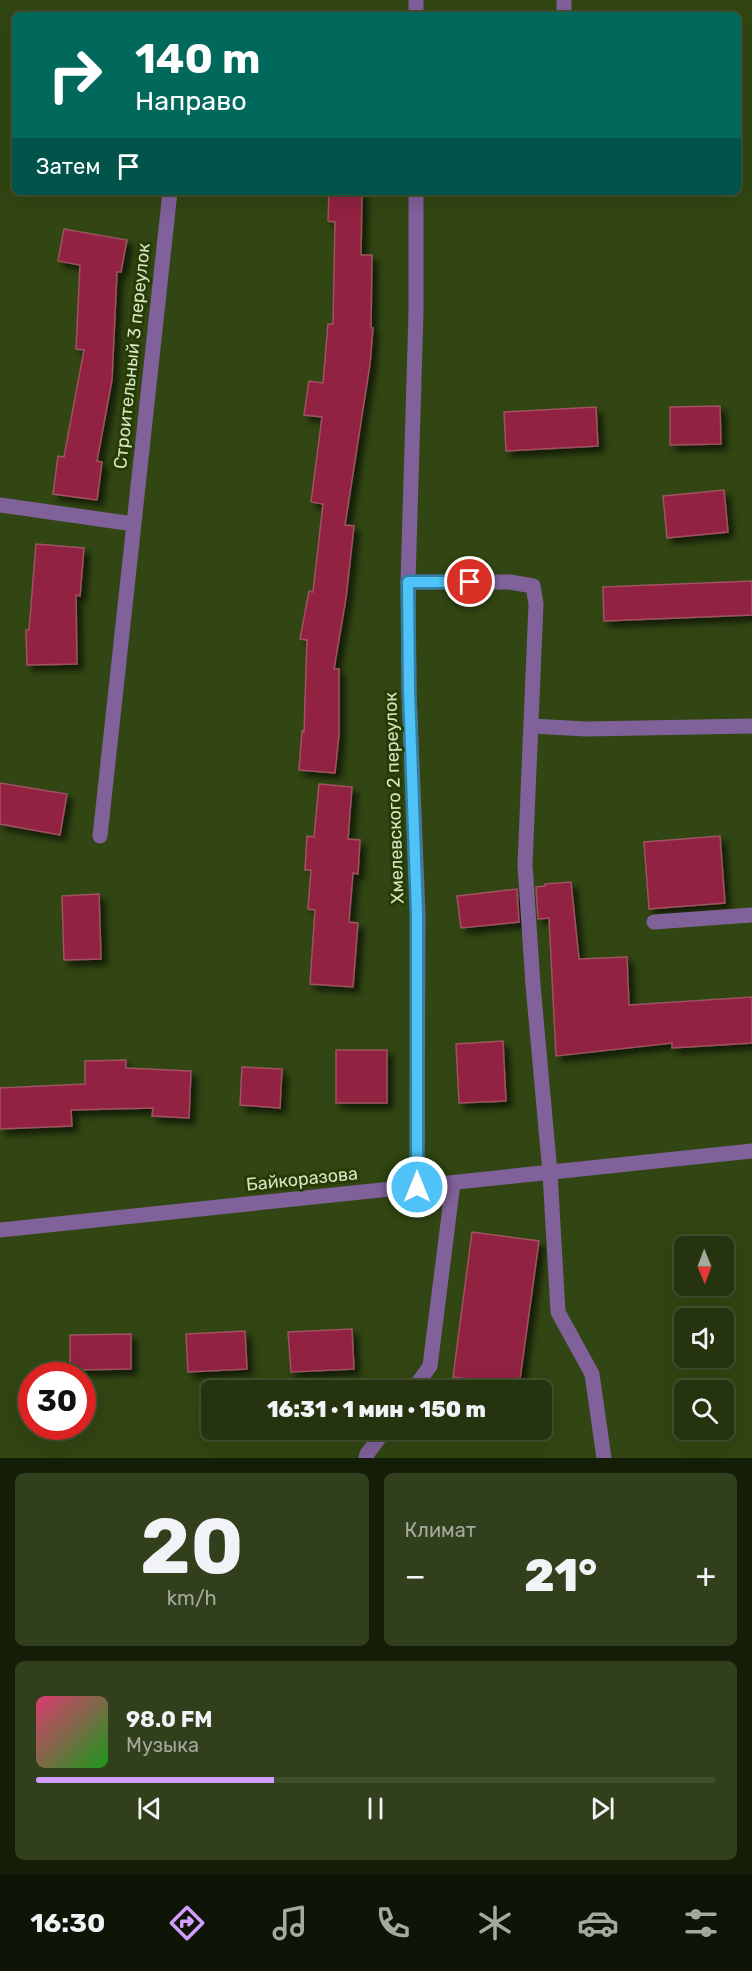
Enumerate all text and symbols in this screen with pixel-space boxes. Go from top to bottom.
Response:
text: 140 m [135,34,261,84]
icon: right [36,36,114,114]
text: Направо [135,85,247,117]
icon: arrive [112,150,145,183]
text: Затем [36,153,100,180]
street label: Строительный 3 переулок [109,242,155,470]
pin [444,556,495,607]
icon: arrive [453,565,486,598]
street label: Хмелевского 2 переулок [379,691,409,904]
position arrow [385,1155,449,1219]
street label: Байкоразова [245,1162,359,1196]
north arrow [674,1236,734,1296]
map controls [674,1236,734,1440]
button: sound [674,1308,734,1368]
speed limit sign: 30 [18,1362,96,1440]
button: search [674,1380,734,1440]
text: 16:31 · 1 мин · 150 m [267,1396,486,1423]
text: 20 [140,1500,244,1593]
text: Климат [405,1518,476,1542]
text: 21° [524,1549,597,1602]
text: − [405,1556,426,1595]
text: + [695,1556,716,1595]
text: km/h [167,1586,217,1610]
text: 98.0 FM [126,1706,212,1733]
text: Музыка [126,1733,199,1757]
icon: previous [133,1792,166,1825]
icon: pause [359,1792,392,1825]
icon: next [586,1792,619,1825]
icon: directions [166,1902,208,1944]
icon: music [269,1902,311,1944]
icon: phone [372,1902,414,1944]
icon: climate [474,1902,516,1944]
icon: car [577,1902,619,1944]
icon: filters [680,1902,722,1944]
text: 16:30 [30,1907,105,1939]

